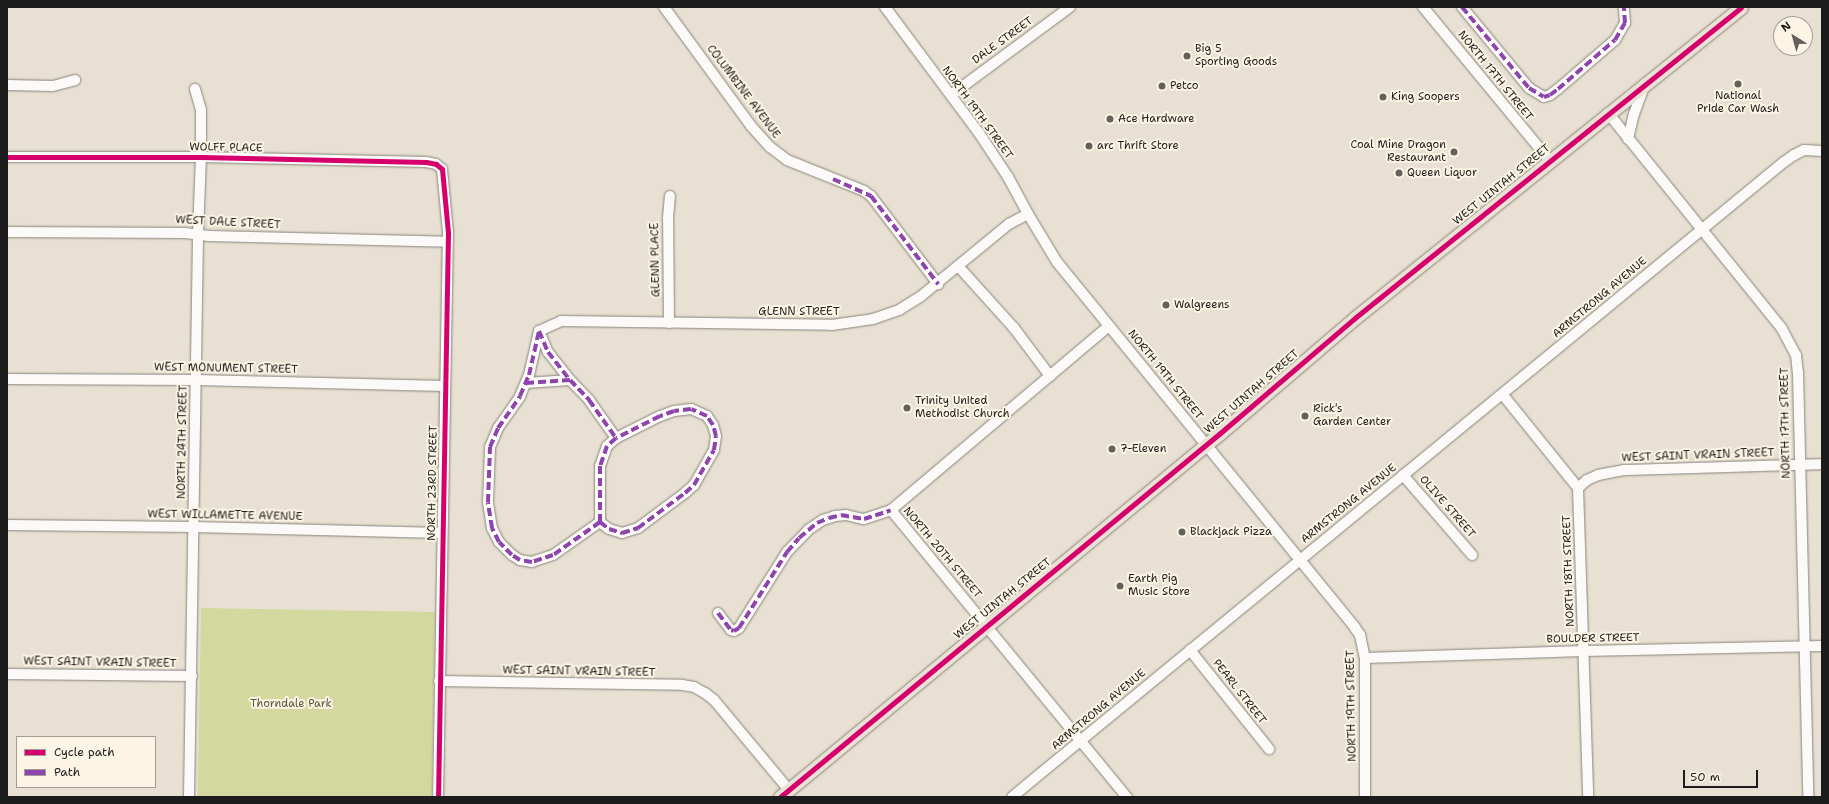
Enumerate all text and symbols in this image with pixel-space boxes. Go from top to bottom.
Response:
street label: DALE STREET [970,15,1036,67]
north arrow [1773,16,1813,56]
text: N [1778,18,1794,35]
street label: NORTH 17TH STREET [1455,29,1535,123]
street label: COLUMBINE AVENUE [704,43,782,141]
place label: Big 5 Sporting Goods [1195,43,1277,69]
marker: Big 5 Sporting Goods [1182,51,1192,61]
street label: NORTH 19TH STREET [939,64,1015,162]
place label: Petco [1170,79,1198,93]
marker: National Pride Car Wash [1733,79,1743,89]
marker: Petco [1157,81,1167,91]
place label: King Soopers [1391,90,1460,104]
place label: National Pride Car Wash [1697,90,1779,116]
marker: King Soopers [1378,92,1388,102]
place label: Ace Hardware [1118,112,1194,126]
marker: Ace Hardware [1105,114,1115,124]
place label: arc Thrift Store [1097,139,1179,153]
place label: Coal Mine Dragon Restaurant [1350,139,1446,165]
street label: WOLFF PLACE [189,141,263,155]
marker: arc Thrift Store [1084,141,1094,151]
street label: WEST UINTAH STREET [1451,142,1553,228]
marker: Coal Mine Dragon Restaurant [1449,147,1459,157]
place label: Queen Liquor [1407,166,1477,180]
marker: Queen Liquor [1394,168,1404,178]
street label: WEST DALE STREET [175,214,281,232]
street label: GLENN PLACE [649,223,663,297]
street label: ARMSTRONG AVENUE [1550,255,1650,341]
place label: Walgreens [1174,298,1230,312]
marker: Walgreens [1161,300,1171,310]
street label: GLENN STREET [758,305,840,319]
street label: NORTH 19TH STREET [1125,327,1205,423]
street label: WEST UINTAH STREET [1202,347,1302,437]
street label: WEST MONUMENT STREET [154,361,298,377]
street label: NORTH 17TH STREET [1778,367,1794,479]
street label: NORTH 24TH STREET [175,385,191,499]
place label: Trinity United Methodist Church [915,395,1010,421]
marker: Trinity United Methodist Church [902,403,912,413]
place label: Rick's Garden Center [1313,403,1391,429]
marker: Rick's Garden Center [1300,411,1310,421]
street label: NORTH 23RD STREET [425,425,441,541]
place label: 7-Eleven [1120,442,1166,456]
marker: 7-Eleven [1107,444,1117,454]
street label: WEST SAINT VRAIN STREET [1621,447,1775,465]
street label: ARMSTRONG AVENUE [1299,461,1399,547]
street label: OLIVE STREET [1416,473,1478,541]
street label: NORTH 20TH STREET [900,505,984,601]
street label: WEST WILLAMETTE AVENUE [147,508,303,524]
street label: NORTH 18TH STREET [1560,515,1578,627]
place label: Blackjack Pizza [1190,525,1272,539]
marker: Blackjack Pizza [1177,527,1187,537]
street label: WEST UINTAH STREET [952,556,1054,642]
place label: Earth Pig Music Store [1128,573,1190,599]
marker: Earth Pig Music Store [1115,581,1125,591]
street label: BOULDER STREET [1546,632,1640,646]
street label: NORTH 19TH STREET [1344,650,1360,762]
street label: WEST SAINT VRAIN STREET [23,655,177,671]
street label: PEARL STREET [1210,657,1268,727]
street label: WEST SAINT VRAIN STREET [502,664,656,680]
street label: ARMSTRONG AVENUE [1049,667,1149,753]
park label: Thorndale Park [250,697,332,711]
legend [16,736,156,788]
text: Cycle path [54,744,115,760]
scale bar [1685,762,1760,788]
text: Path [54,764,80,780]
text: 50 m [1690,769,1720,785]

